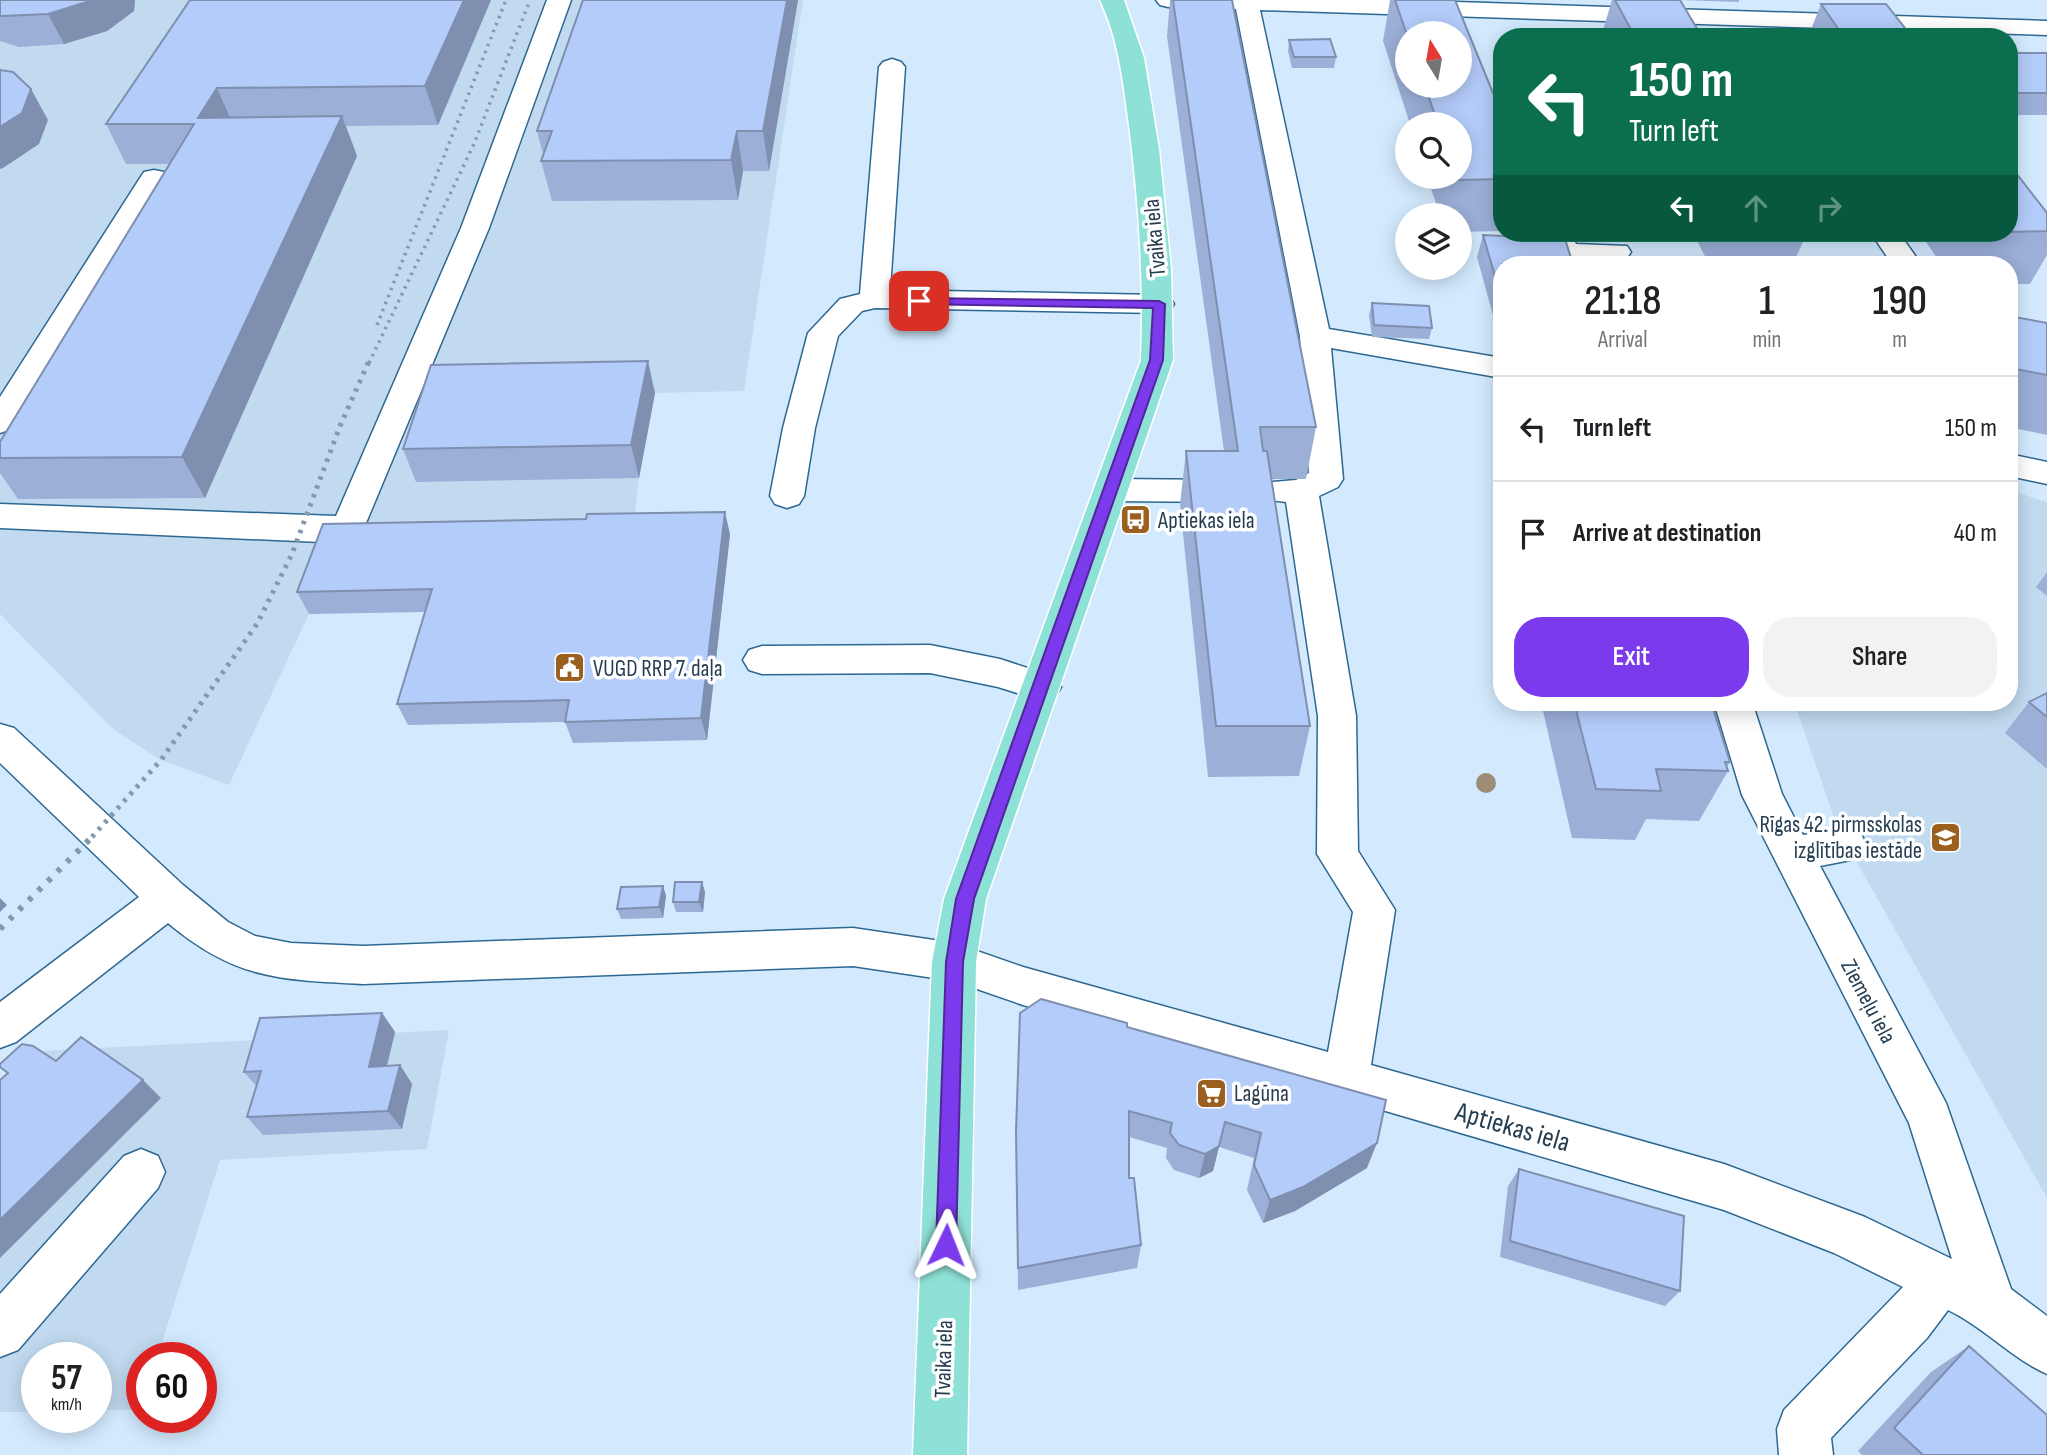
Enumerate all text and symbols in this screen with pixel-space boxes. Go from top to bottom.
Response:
north arrow [1395,21,1472,98]
map controls [1395,21,1472,280]
text: 150 m [1629,52,1733,111]
icon: left [1514,56,1605,147]
button: search [1395,112,1472,189]
text: Turn left [1629,112,1719,151]
icon: left [1664,189,1702,227]
icon: ahead [1737,189,1775,227]
icon: right [1810,189,1848,227]
street label: Tvaika iela [1138,198,1172,278]
button: layers [1395,203,1472,280]
pin [889,271,949,331]
text: 21:18 [1584,276,1661,327]
text: 1 [1759,276,1775,327]
text: 190 [1872,276,1927,327]
icon: arrive [900,282,938,320]
text: Arrival [1598,326,1647,354]
text: min [1753,326,1781,354]
text: m [1892,326,1907,354]
icon: left [1514,410,1552,448]
text: Turn left [1573,413,1651,444]
text: 150 m [1945,413,1997,444]
bus stop icon: Aptiekas iela [1118,503,1152,537]
place label: Aptiekas iela [1157,507,1255,535]
icon: arrive [1514,515,1552,553]
text: Arrive at destination [1573,518,1761,549]
text: 40 m [1954,518,1997,549]
button: Exit [1514,617,1749,697]
button: Share [1763,617,1997,697]
public building icon: VUGD RRP 7. daļa [553,651,587,685]
place label: VUGD RRP 7. daļa [593,655,723,683]
place label: Rīgas 42. pirmsskolas izglītības iestāde [1759,811,1922,865]
school or university icon: Rīgas 42. pirmsskolas izglītības iestāde [1928,820,1962,854]
street label: Ziemeļu iela [1834,955,1902,1048]
supermarket icon: Lagūna [1194,1076,1228,1110]
place label: Lagūna [1234,1080,1289,1108]
street label: Aptiekas iela [1451,1095,1574,1160]
position arrow [909,1208,983,1282]
street label: Tvaika iela [929,1320,959,1399]
speed limit sign: 60 [126,1342,217,1433]
text: 57 [51,1357,82,1400]
text: km/h [51,1394,82,1415]

